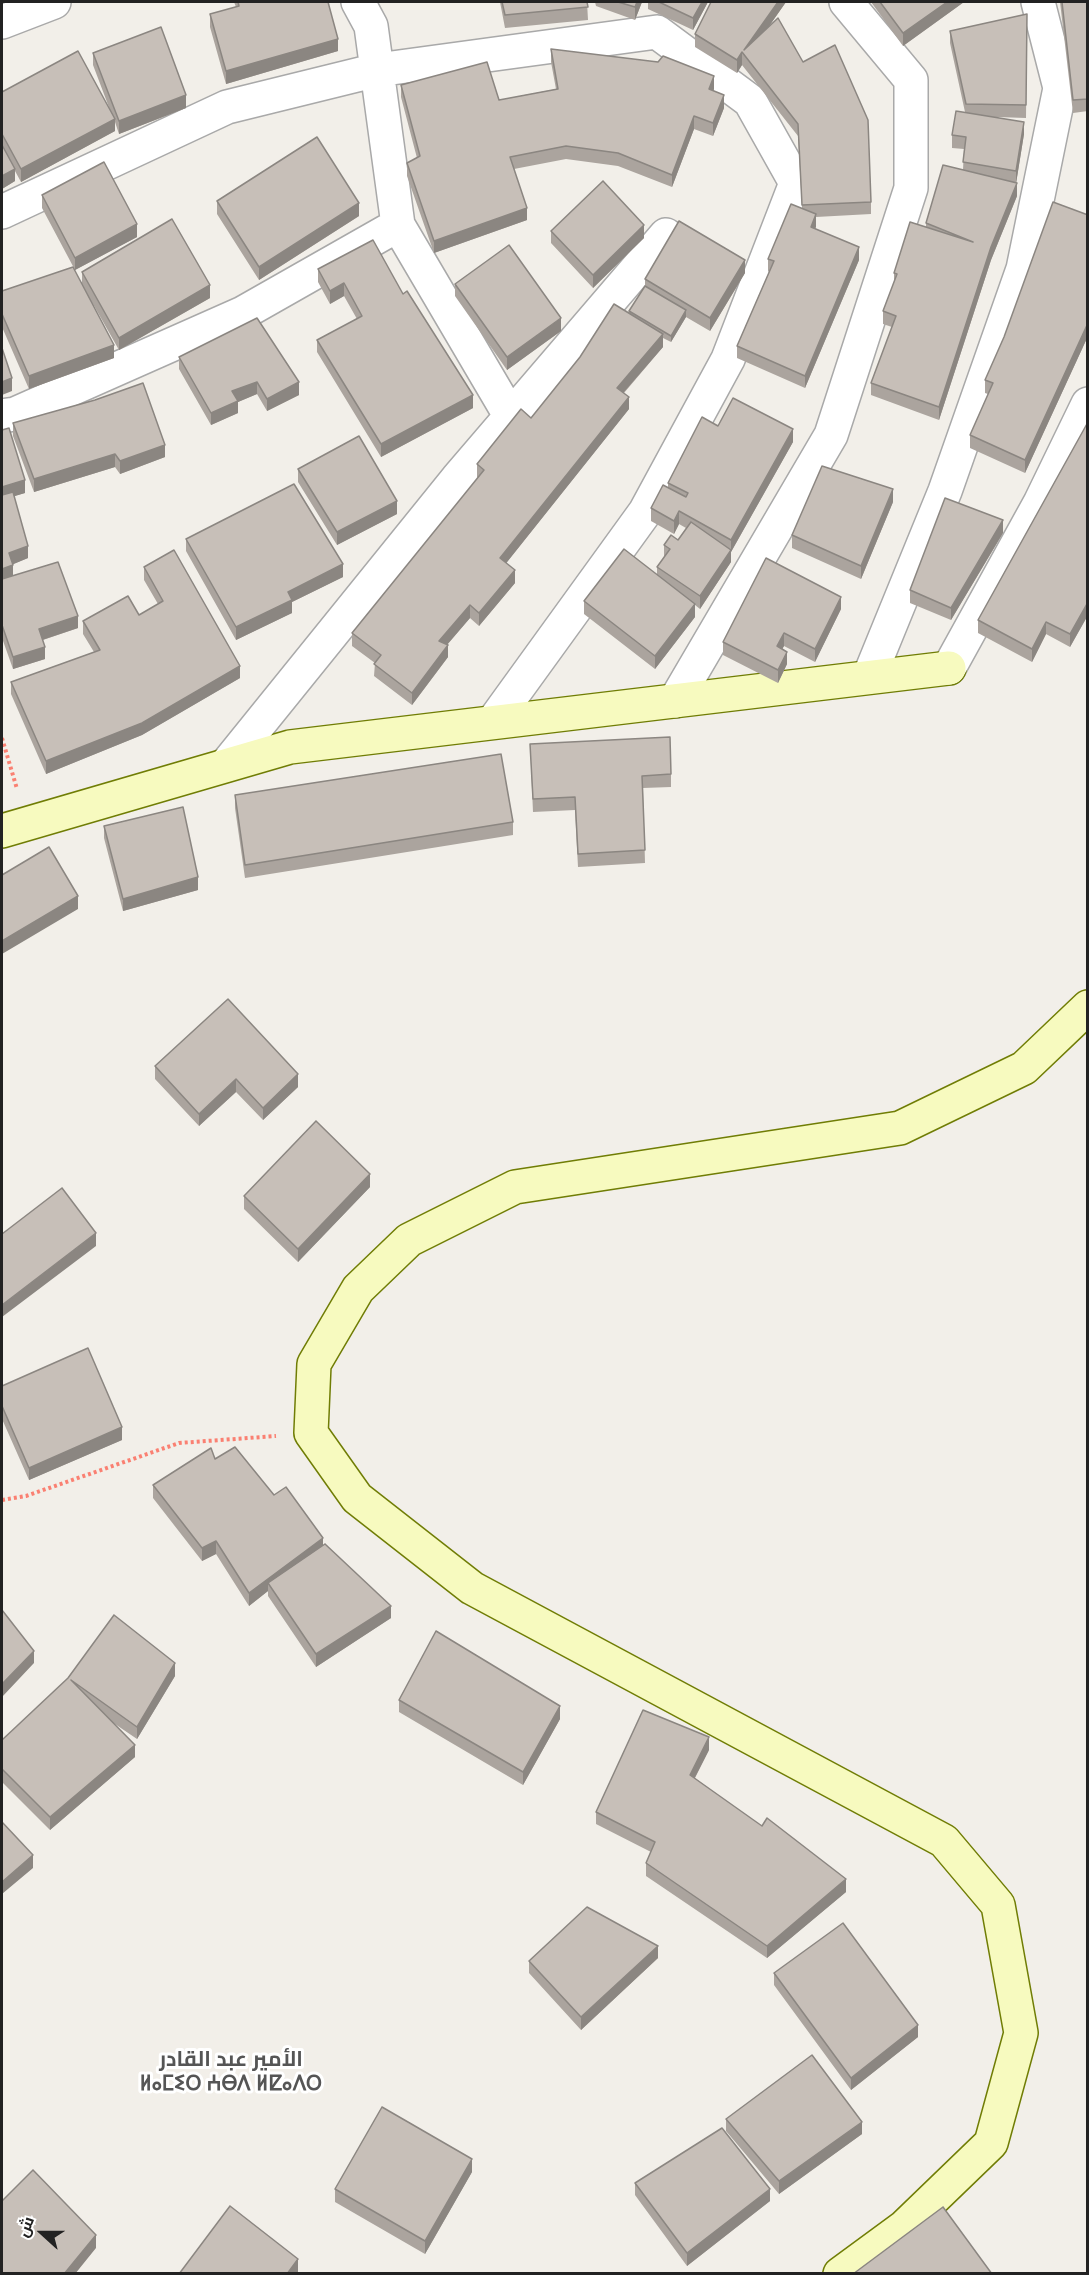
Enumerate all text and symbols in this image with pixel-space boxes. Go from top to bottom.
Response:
district label: الأمير عبد القادر ⵍⴰⵎⵉⵔ ⵄⴱⴷ ⵍⵇⴰⴷⵔ [140,2047,322,2097]
north arrow [12,2203,72,2263]
text: ش [11,2213,39,2240]

